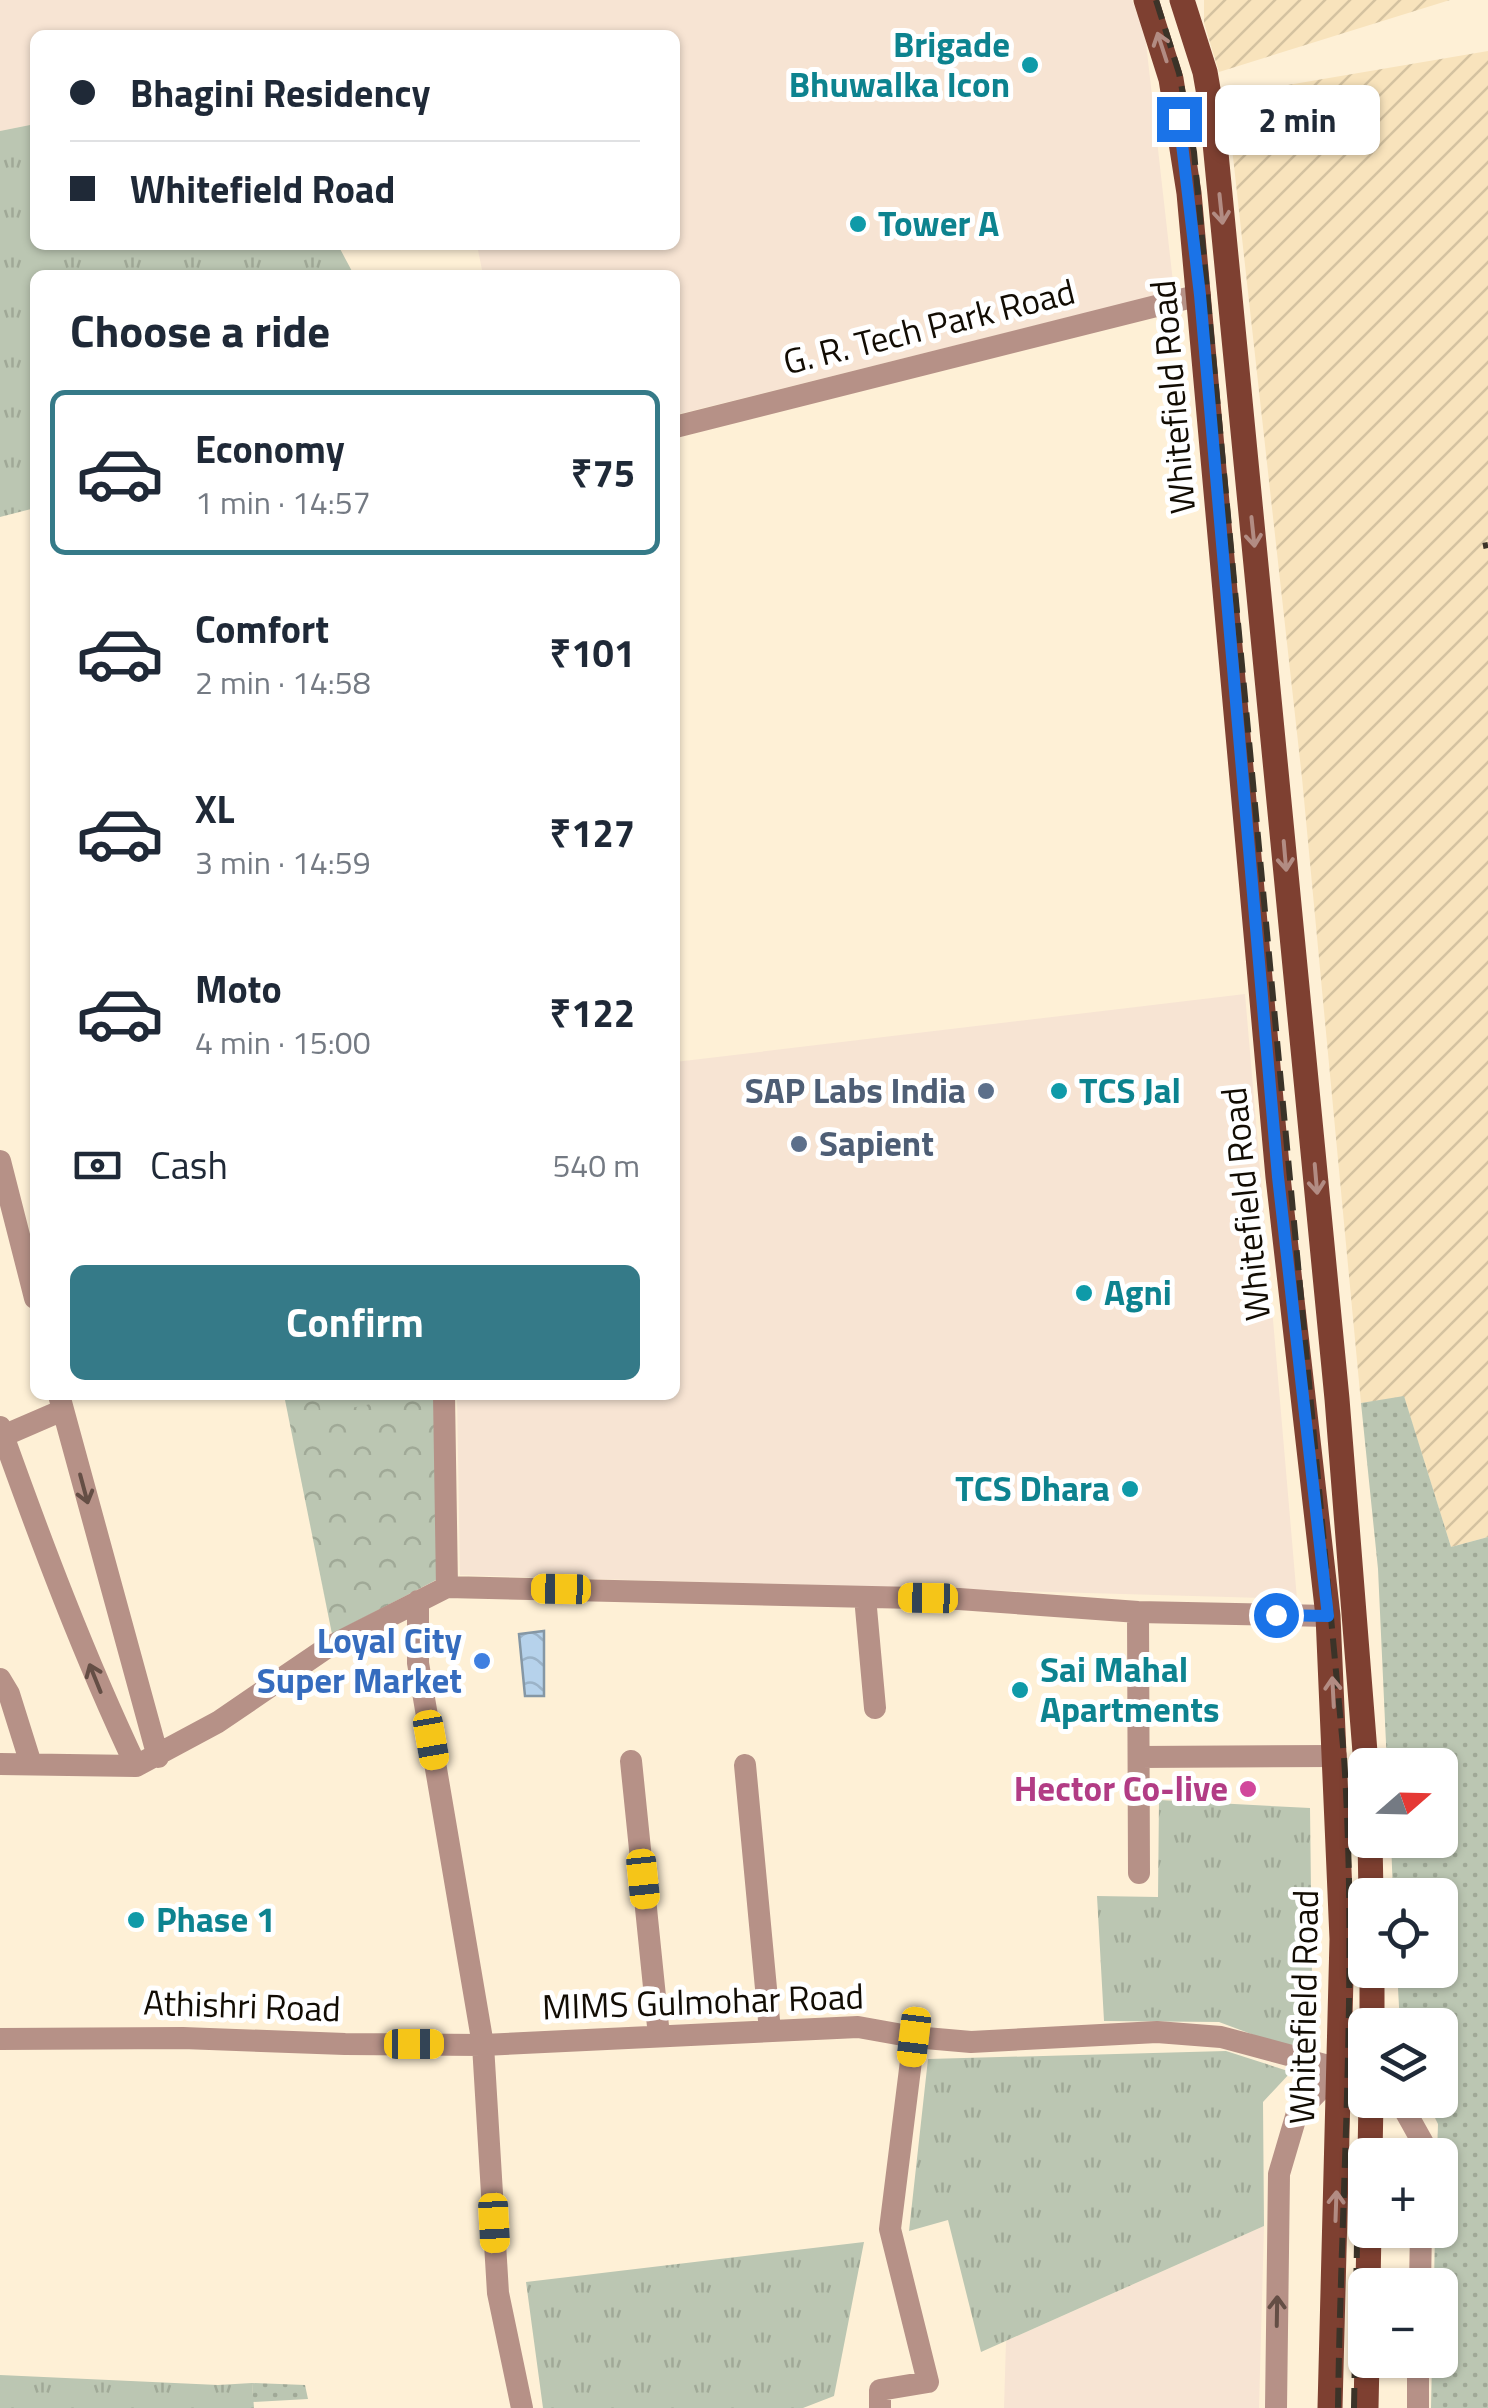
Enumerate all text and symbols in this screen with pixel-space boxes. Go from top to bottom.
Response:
place label: Brigade Bhuwalka Icon [789,17,1010,111]
one-way arrow [1151,31,1169,63]
marker: Brigade Bhuwalka Icon [1019,54,1041,76]
text: Bhagini Residency [130,64,430,122]
callout: 2 min [1214,84,1379,154]
text: 2 min [1259,96,1336,144]
route end [1157,97,1202,142]
text: Whitefield Road [130,160,395,218]
one-way arrow [1212,192,1231,224]
place label: Tower A [878,196,999,250]
marker: Tower A [847,213,869,235]
street label: G. R. Tech Park Road [777,264,1080,388]
street label: Whitefield Road [1135,278,1209,516]
text: Choose a ride [70,296,330,364]
text: Economy [195,420,345,478]
icon: car [75,428,165,518]
text: ₹75 [571,444,635,502]
text: 1 min · 14:57 [195,478,371,526]
one-way arrow [1244,516,1263,548]
text: Comfort [195,600,329,658]
icon: car [75,608,165,698]
text: ₹101 [549,624,635,682]
text: 2 min · 14:58 [195,658,371,706]
text: XL [195,780,235,838]
icon: car [75,788,165,878]
text: ₹127 [549,804,635,862]
text: 3 min · 14:59 [195,838,371,886]
one-way arrow [1276,839,1295,871]
text: Moto [195,960,282,1018]
icon: car [75,968,165,1058]
text: ₹122 [549,984,635,1042]
text: 4 min · 15:00 [195,1018,371,1066]
place label: SAP Labs India [745,1063,966,1117]
place label: TCS Jal [1079,1063,1181,1117]
marker: SAP Labs India [975,1080,997,1102]
marker: TCS Jal [1048,1080,1070,1102]
street label: Whitefield Road [1206,1085,1284,1324]
place label: Sapient [819,1116,934,1170]
marker: Sapient [788,1133,810,1155]
text: Cash [150,1136,228,1194]
icon: cash [70,1138,125,1193]
text: 540 m [552,1141,640,1189]
one-way arrow [1306,1163,1325,1195]
button: Confirm [70,1265,640,1380]
place label: Agni [1104,1265,1172,1319]
marker: Agni [1073,1282,1095,1304]
place label: TCS Dhara [955,1461,1110,1515]
one-way arrow [75,1473,94,1504]
marker: TCS Dhara [1119,1478,1141,1500]
car [531,1573,591,1605]
car [898,1582,958,1614]
route start [1254,1593,1299,1638]
place label: Loyal City Super Market [257,1613,462,1707]
place label: Sai Mahal Apartments [1040,1642,1220,1736]
marker: Loyal City Super Market [471,1650,493,1672]
one-way arrow [85,1663,103,1693]
one-way arrow [1323,1676,1342,1708]
marker: Sai Mahal Apartments [1009,1679,1031,1701]
car [411,1708,451,1772]
north arrow [1348,1748,1458,1858]
map controls [1348,1748,1458,2378]
place label: Hector Co-live [1014,1761,1228,1815]
marker: Hector Co-live [1237,1778,1259,1800]
car [625,1848,661,1910]
button: locate [1348,1878,1458,1988]
street label: Whitefield Road [1274,1889,1332,2125]
place label: Phase 1 [156,1892,276,1946]
marker: Phase 1 [125,1909,147,1931]
street label: MIMS Gulmohar Road [541,1968,865,2034]
street label: Athishri Road [142,1975,342,2035]
car [895,2005,933,2069]
button: layers [1348,2008,1458,2118]
car [384,2029,444,2059]
button: + [1348,2138,1458,2248]
one-way arrow [1327,2190,1346,2222]
car [477,2192,511,2254]
button: − [1348,2268,1458,2378]
one-way arrow [1268,2295,1287,2327]

